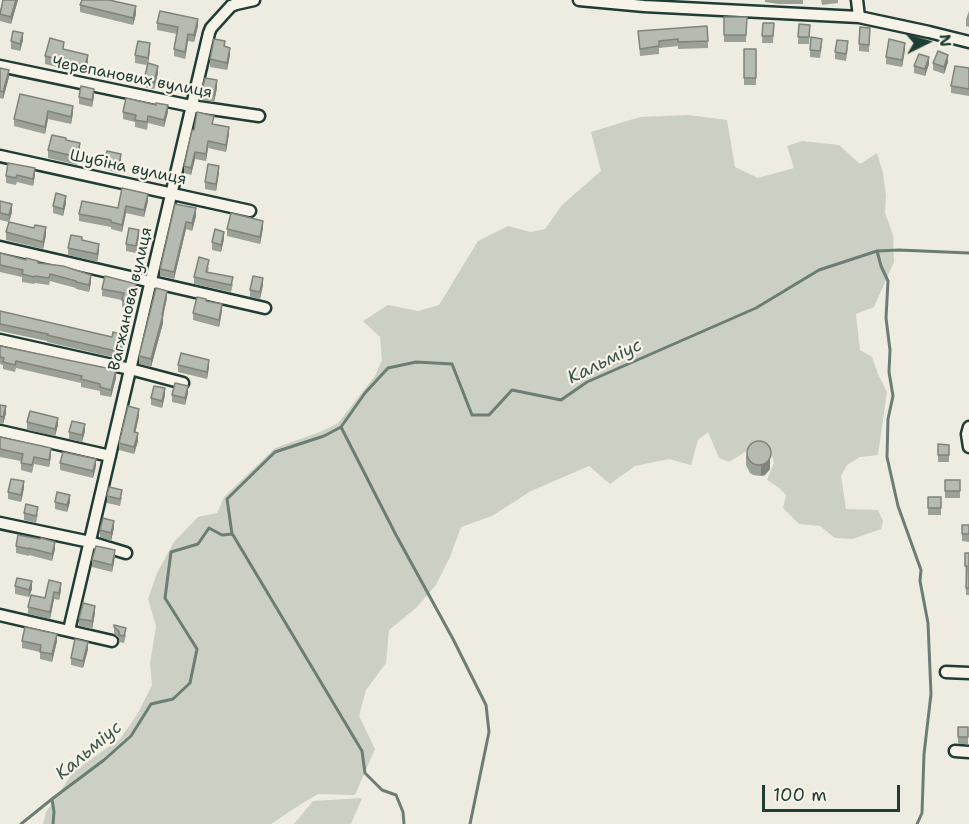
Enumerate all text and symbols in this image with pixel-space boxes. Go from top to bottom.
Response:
north arrow [897,12,957,72]
text: N [934,33,956,48]
street label: Черепанових вулиця [50,53,214,103]
street label: Шубіна вулиця [68,146,188,190]
street label: Вагжанова вулиця [105,225,157,373]
water label: Кальміус [564,335,646,389]
water label: Кальміус [51,717,127,785]
scale bar [765,773,903,811]
text: 100 m [773,783,827,807]

